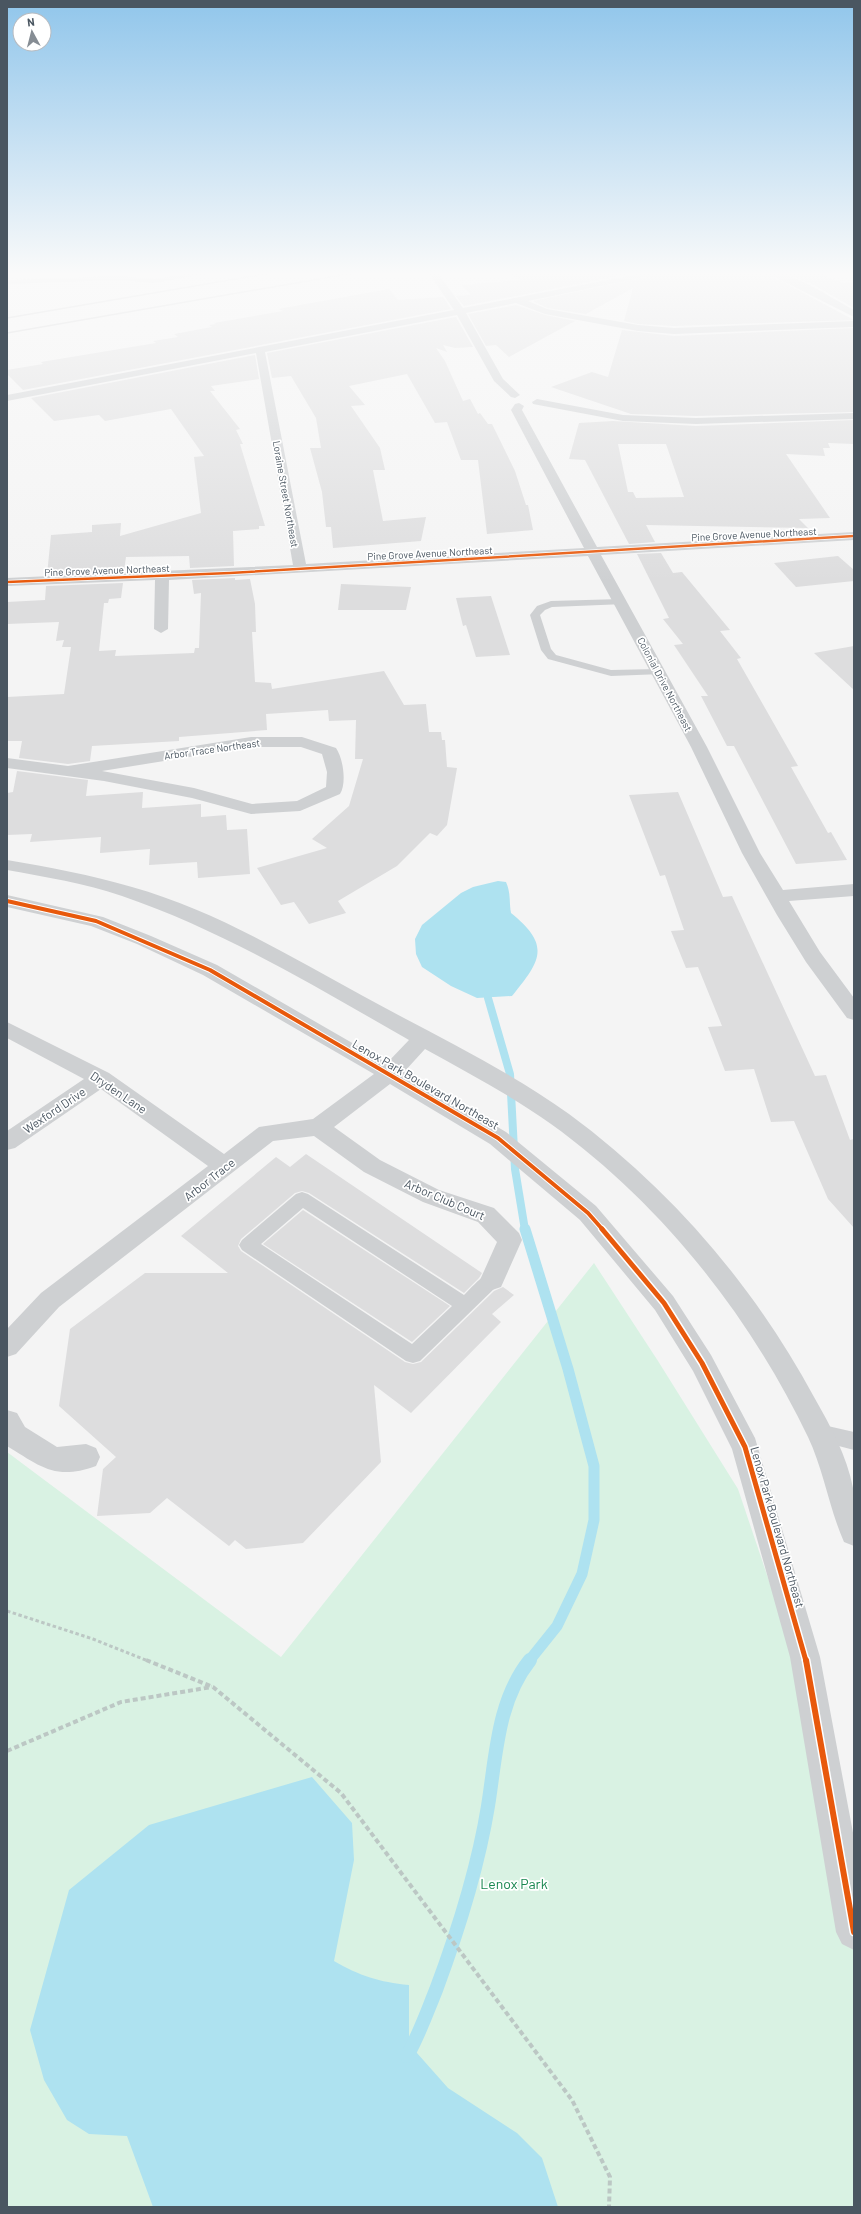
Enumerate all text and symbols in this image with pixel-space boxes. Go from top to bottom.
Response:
north arrow [12,12,52,52]
text: N [26,15,35,28]
street label: Loraine Street Northeast [271,440,301,549]
street label: Pine Grove Avenue Northeast [691,525,817,543]
street label: Pine Grove Avenue Northeast [367,544,493,562]
street label: Pine Grove Avenue Northeast [44,562,170,578]
street label: Colonial Drive Northeast [635,635,695,733]
street label: Arbor Trace Northeast [163,736,261,762]
street label: Lenox Park Boulevard Northeast [350,1036,502,1132]
street label: Dryden Lane [88,1068,150,1116]
street label: Wexford Drive [20,1084,88,1136]
street label: Arbor Trace [181,1155,237,1203]
street label: Arbor Club Court [403,1176,487,1222]
street label: Lenox Park Boulevard Northeast [748,1445,808,1609]
park label: Lenox Park [480,1875,548,1892]

